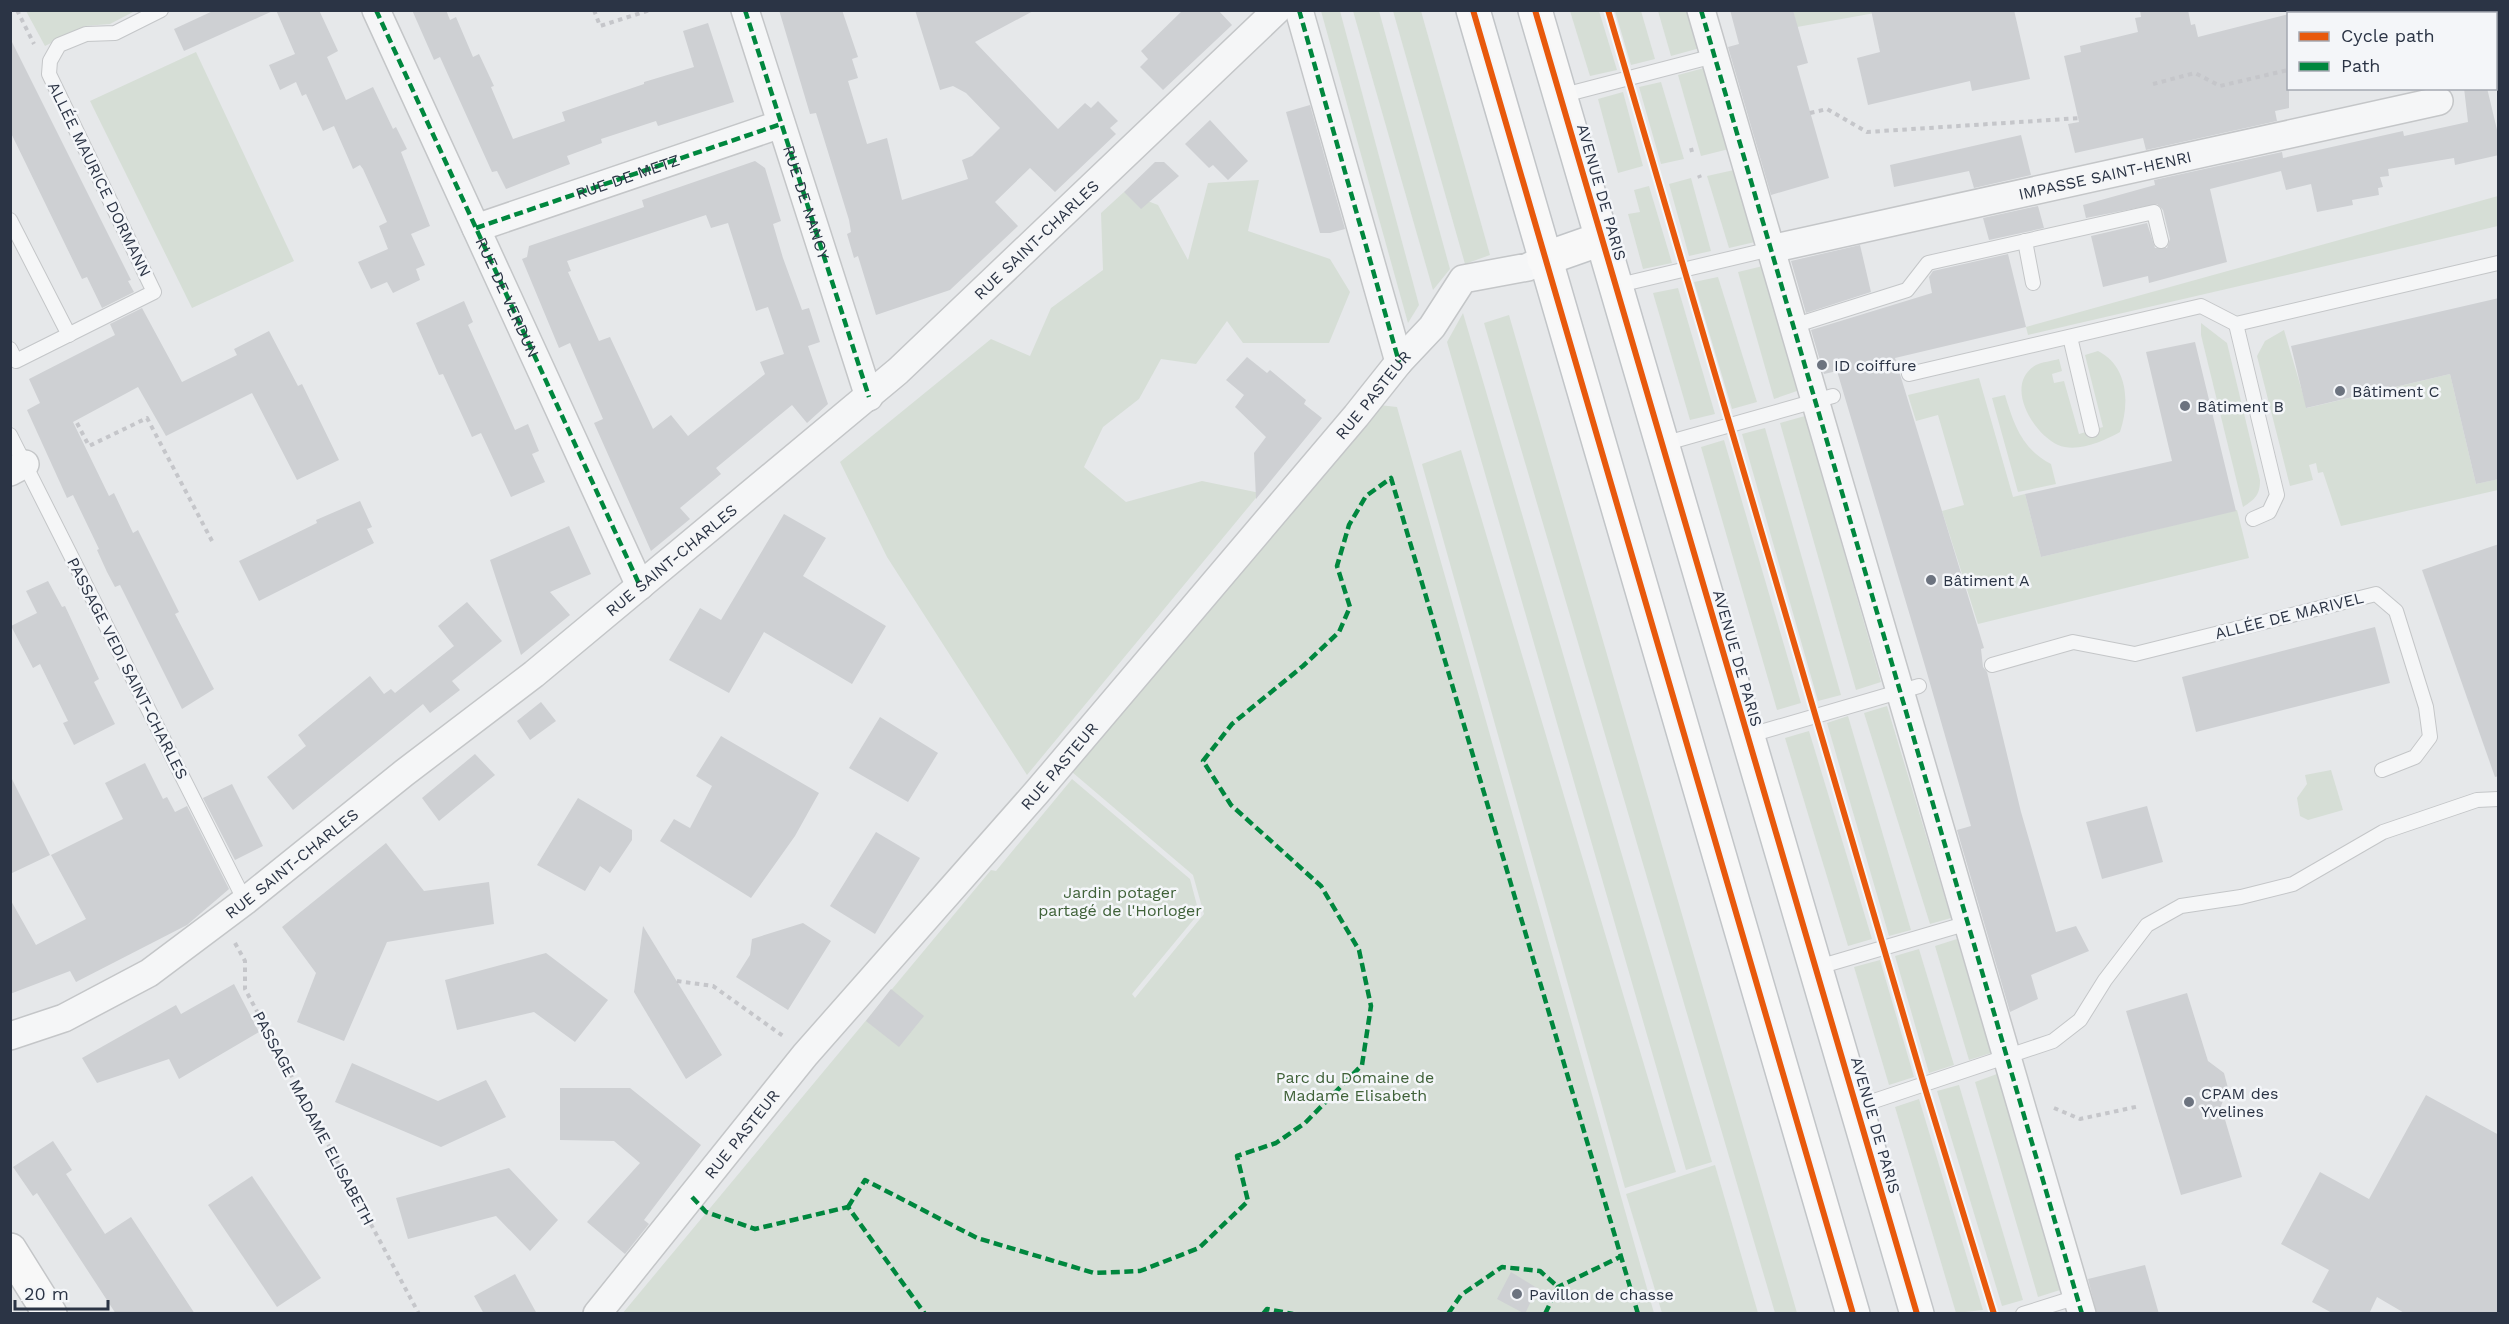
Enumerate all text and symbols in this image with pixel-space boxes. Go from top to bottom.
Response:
legend [2287,12,2497,90]
text: Cycle path [2341,25,2435,46]
text: Path [2341,55,2381,76]
street label: ALLÉE MAURICE DORMANN [44,79,155,280]
street label: AVENUE DE PARIS [1573,122,1630,263]
street label: RUE DE NANCY [779,143,833,262]
street label: IMPASSE SAINT-HENRI [2017,147,2193,204]
street label: RUE DE METZ [573,150,682,203]
street label: RUE SAINT-CHARLES [970,176,1103,304]
street label: RUE DE VERDUN [471,234,543,361]
street label: RUE PASTEUR [1331,347,1415,443]
place label: ID coiffure [1834,356,1917,375]
marker: ID coiffure [1815,358,1829,372]
place label: Bâtiment C [2352,382,2440,401]
marker: Bâtiment C [2333,384,2347,398]
place label: Bâtiment B [2197,397,2284,416]
marker: Bâtiment B [2178,399,2192,413]
street label: RUE SAINT-CHARLES [602,500,741,620]
street label: PASSAGE VEDI SAINT-CHARLES [63,554,192,782]
place label: Bâtiment A [1943,571,2030,590]
marker: Bâtiment A [1924,573,1938,587]
street label: AVENUE DE PARIS [1709,588,1766,729]
street label: ALLÉE DE MARIVEL [2213,588,2366,643]
street label: RUE PASTEUR [1017,719,1102,814]
street label: RUE SAINT-CHARLES [221,805,362,923]
park label: Jardin potager partagé de l'Horloger [1038,883,1202,920]
street label: PASSAGE MADAME ELISABETH [249,1008,378,1229]
street label: AVENUE DE PARIS [1847,1055,1904,1196]
park label: Parc du Domaine de Madame Elisabeth [1276,1068,1434,1105]
place label: CPAM des Yvelines [2201,1084,2278,1121]
street label: RUE PASTEUR [701,1086,783,1183]
marker: CPAM des Yvelines [2182,1095,2196,1109]
scale bar [15,1273,108,1311]
text: 20 m [24,1283,69,1304]
place label: Pavillon de chasse [1529,1285,1674,1304]
marker: Pavillon de chasse [1510,1287,1524,1301]

